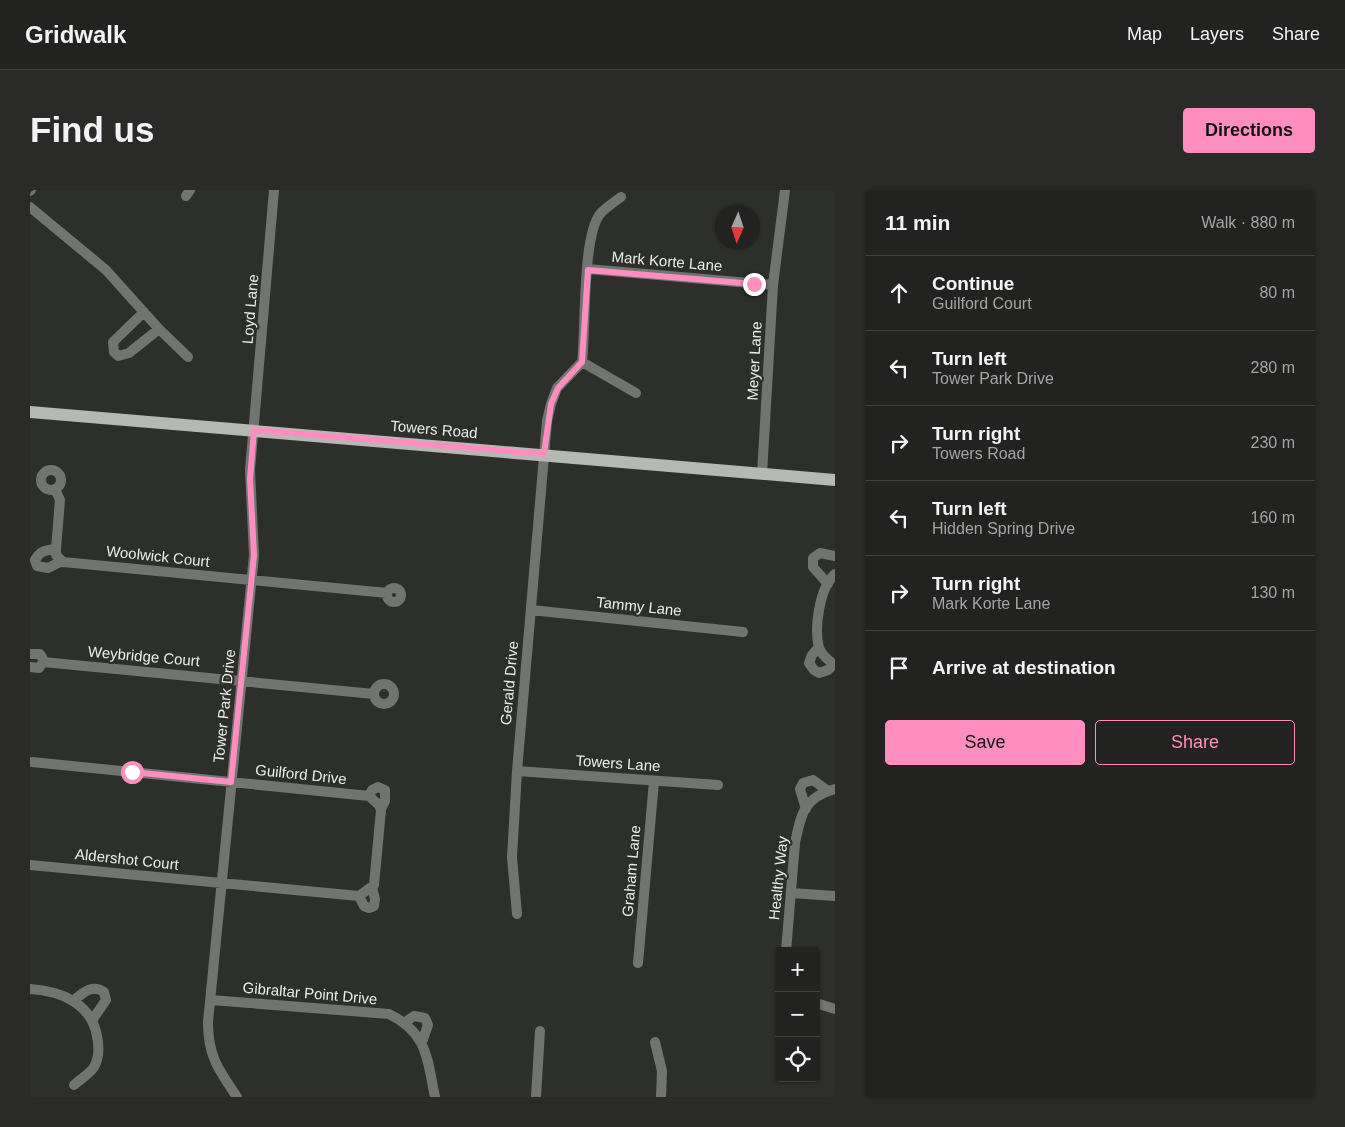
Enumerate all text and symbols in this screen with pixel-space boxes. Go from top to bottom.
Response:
text: Gridwalk [25,21,126,48]
text: Map [1127,24,1162,44]
text: Layers [1190,24,1244,44]
text: Share [1272,24,1320,44]
button: Directions [1183,108,1315,153]
text: Find us [30,110,154,149]
north arrow [715,205,760,250]
text: 11 min [885,211,950,234]
text: Walk · 880 m [1201,214,1295,231]
street label: Mark Korte Lane [611,248,723,274]
street label: Loyd Lane [238,273,262,345]
route end [743,273,766,296]
text: Continue [932,273,1014,294]
icon: ahead [885,279,913,307]
text: 80 m [1259,284,1295,301]
text: Guilford Court [932,295,1032,312]
street label: Meyer Lane [743,321,765,401]
text: Turn left [932,348,1007,369]
icon: left [885,354,913,382]
text: 280 m [1251,359,1295,376]
text: Tower Park Drive [932,370,1054,387]
street label: Towers Road [390,417,478,441]
text: Turn right [932,423,1020,444]
icon: right [885,429,913,457]
text: 230 m [1251,434,1295,451]
text: Towers Road [932,445,1025,462]
text: Turn left [932,498,1007,519]
icon: left [885,504,913,532]
text: 160 m [1251,509,1295,526]
text: Hidden Spring Drive [932,520,1075,537]
street label: Woolwick Court [105,542,211,570]
text: Turn right [932,573,1020,594]
icon: right [885,579,913,607]
text: 130 m [1251,584,1295,601]
street label: Tammy Lane [595,593,683,619]
text: Mark Korte Lane [932,595,1050,612]
street label: Gerald Drive [497,640,521,726]
street label: Weybridge Court [87,643,201,669]
street label: Tower Park Drive [210,648,238,764]
icon: arrive [885,654,913,682]
text: Arrive at destination [932,657,1116,678]
button: Save [885,720,1085,765]
button: Share [1095,720,1295,765]
street label: Towers Lane [575,752,661,774]
route start [121,761,144,784]
street label: Guilford Drive [255,761,347,787]
street label: Graham Lane [619,825,643,917]
street label: Healthy Way [765,835,791,921]
street label: Aldershot Court [74,845,181,873]
map controls [775,947,820,1082]
button: + [775,947,820,992]
street label: Gibraltar Point Drive [242,979,378,1007]
button: − [775,992,820,1037]
button: locate [775,1037,820,1082]

